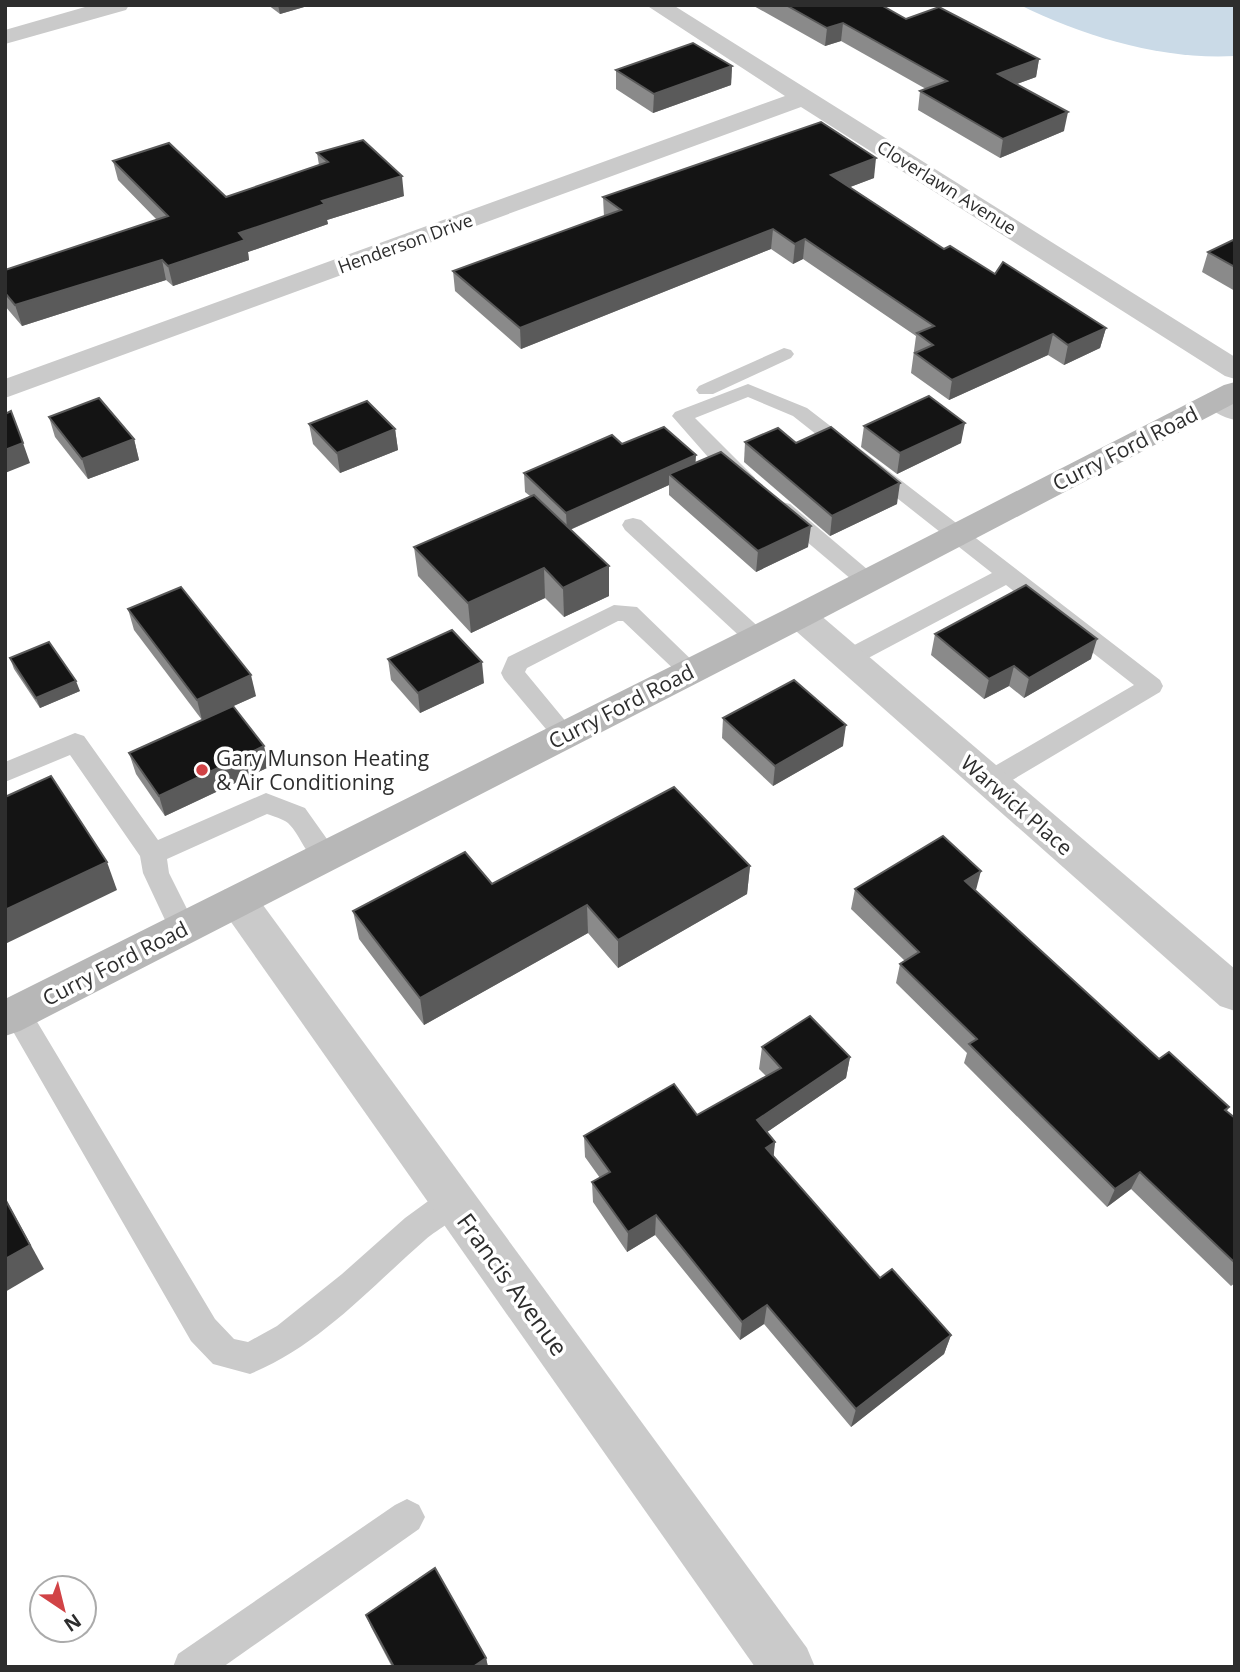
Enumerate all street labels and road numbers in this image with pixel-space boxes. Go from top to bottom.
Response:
street label: Cloverlawn Avenue [873,134,1021,240]
street label: Henderson Drive [334,207,476,279]
street label: Curry Ford Road [1047,399,1203,497]
street label: Curry Ford Road [543,657,699,755]
street label: Warwick Place [955,749,1079,861]
street label: Curry Ford Road [37,914,193,1012]
street label: Francis Avenue [450,1206,576,1362]

